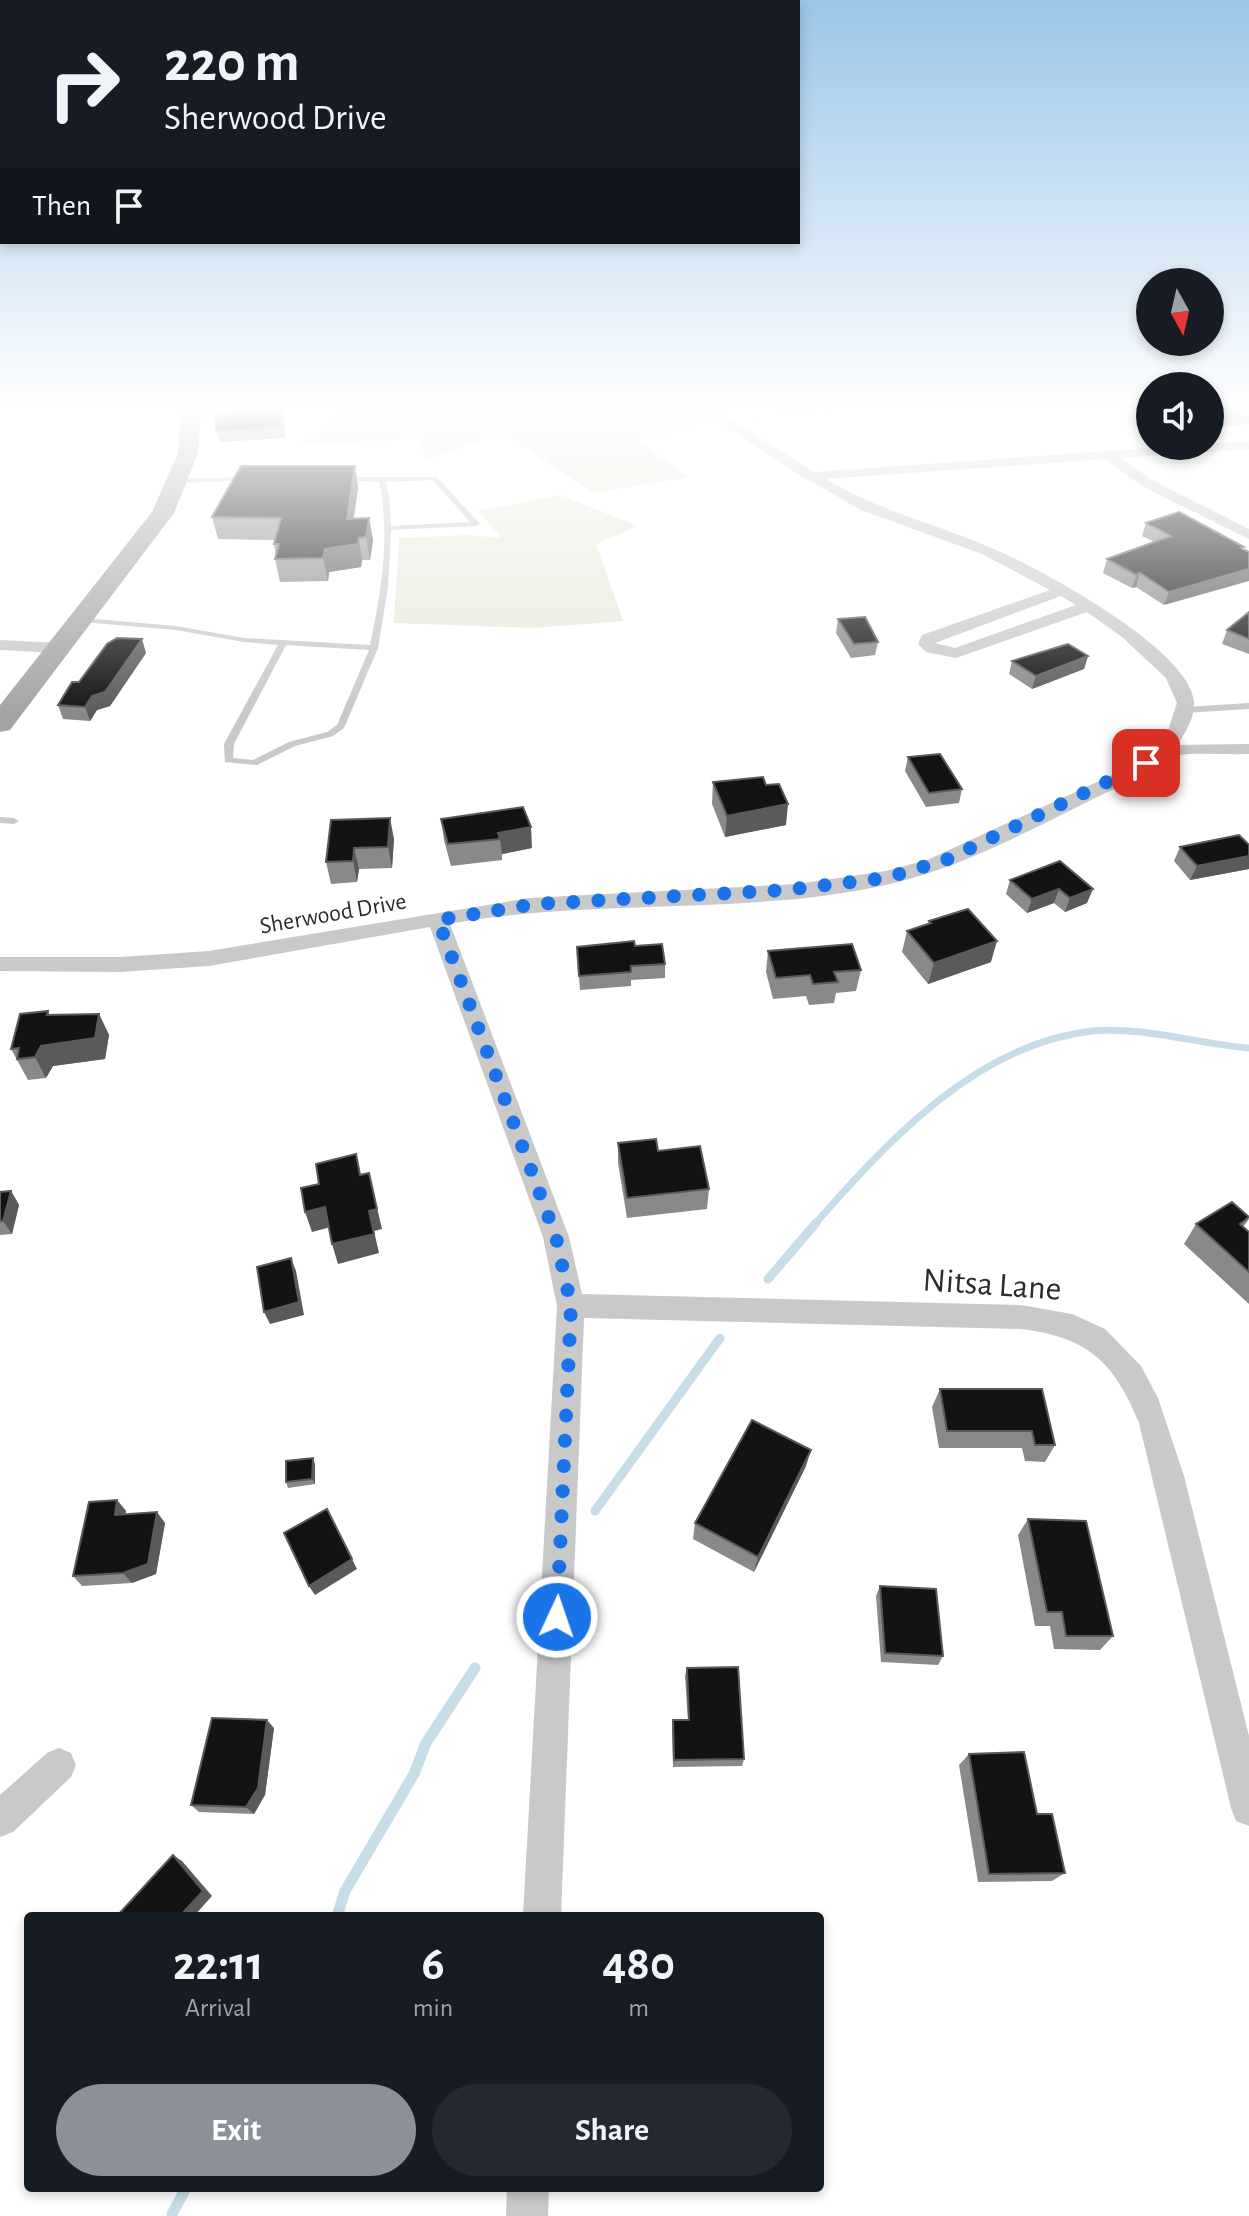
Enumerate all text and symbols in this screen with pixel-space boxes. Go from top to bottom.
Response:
icon: right [32,32,136,136]
text: 220 m [164,35,300,91]
text: Sherwood Drive [164,100,387,136]
icon: arrive [107,184,151,228]
text: Then [32,191,91,221]
north arrow [1136,268,1224,356]
map controls [1136,268,1224,460]
button: sound [1136,372,1224,460]
pin [1112,729,1180,797]
icon: arrive [1124,741,1168,785]
street label: Sherwood Drive [258,889,408,939]
street label: Nitsa Lane [922,1263,1062,1307]
position arrow [515,1575,599,1659]
text: 22:11 [173,1941,264,1989]
text: 6 [421,1941,445,1989]
text: 480 [602,1941,675,1989]
text: Arrival [185,1995,252,2021]
text: min [413,1995,453,2021]
text: m [628,1995,649,2021]
button: Exit [56,2084,416,2176]
button: Share [432,2084,792,2176]

